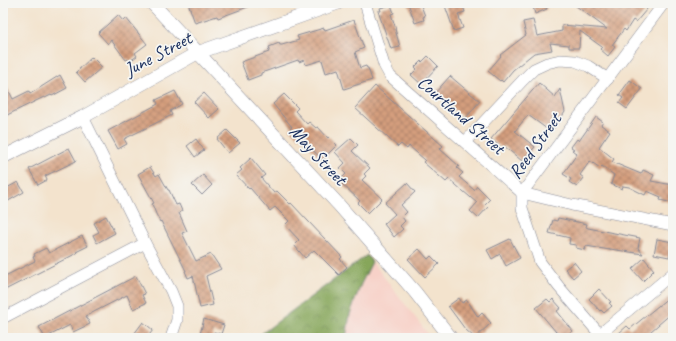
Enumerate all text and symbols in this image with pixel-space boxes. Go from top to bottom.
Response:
street label: June Street [119,26,197,82]
street label: Courtland Street [412,70,511,161]
street label: Reed Street [503,107,568,184]
street label: May Street [284,120,353,191]

